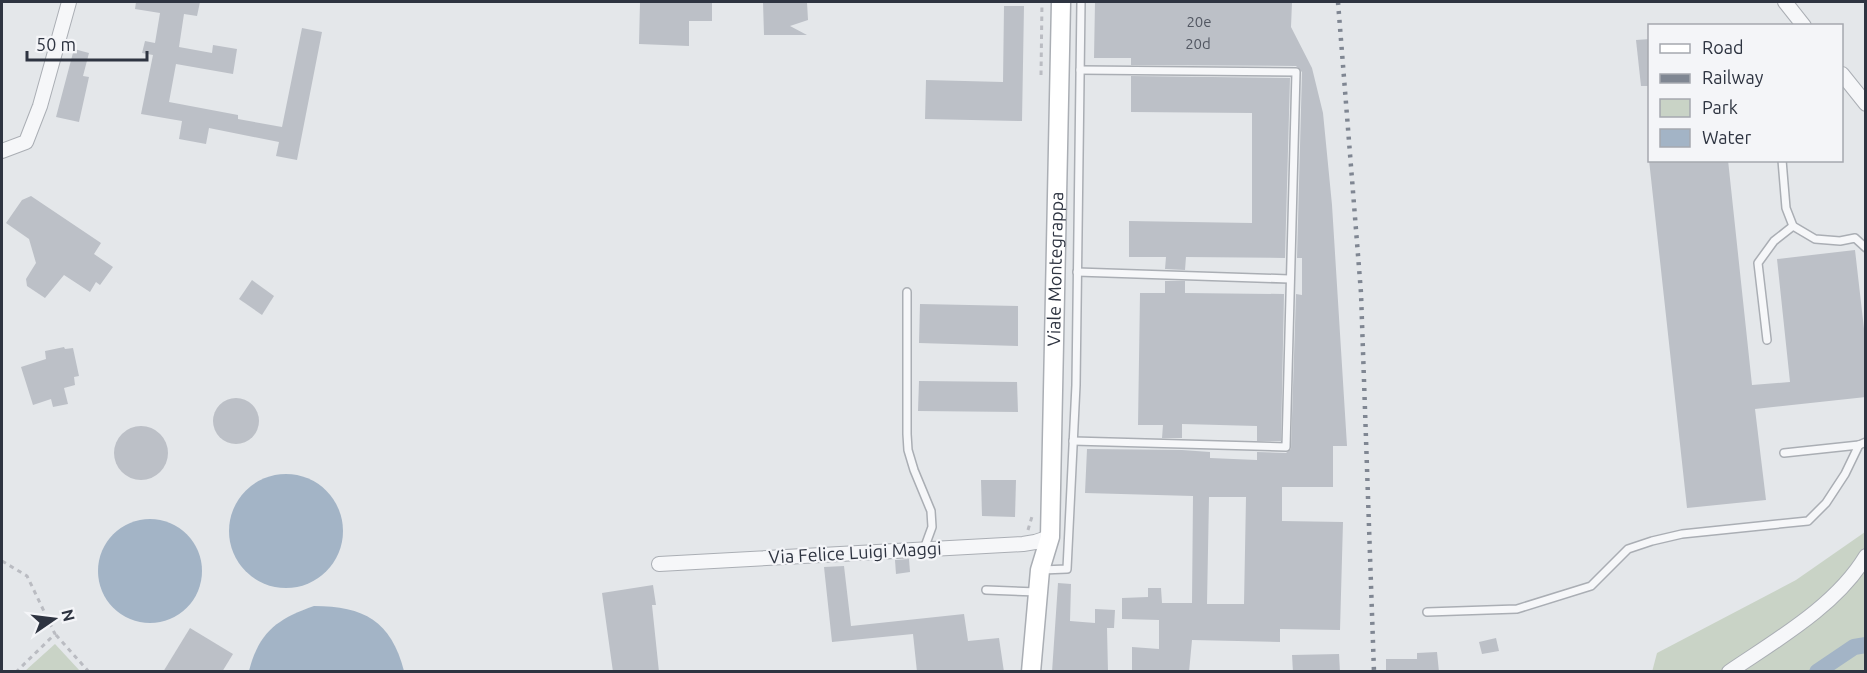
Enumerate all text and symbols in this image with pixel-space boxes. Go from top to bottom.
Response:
house number: 20e [1186,13,1212,30]
scale bar [27,24,147,62]
legend [1648,24,1843,162]
text: 50 m [36,34,76,54]
house number: 20d [1185,35,1211,52]
text: Road [1702,37,1744,57]
text: Railway [1702,67,1764,87]
text: Park [1702,97,1738,117]
text: Water [1702,127,1752,147]
street label: Viale Montegrappa [1043,191,1066,346]
street label: Via Felice Luigi Maggi [768,537,942,567]
north arrow [24,589,84,649]
text: N [58,607,79,623]

